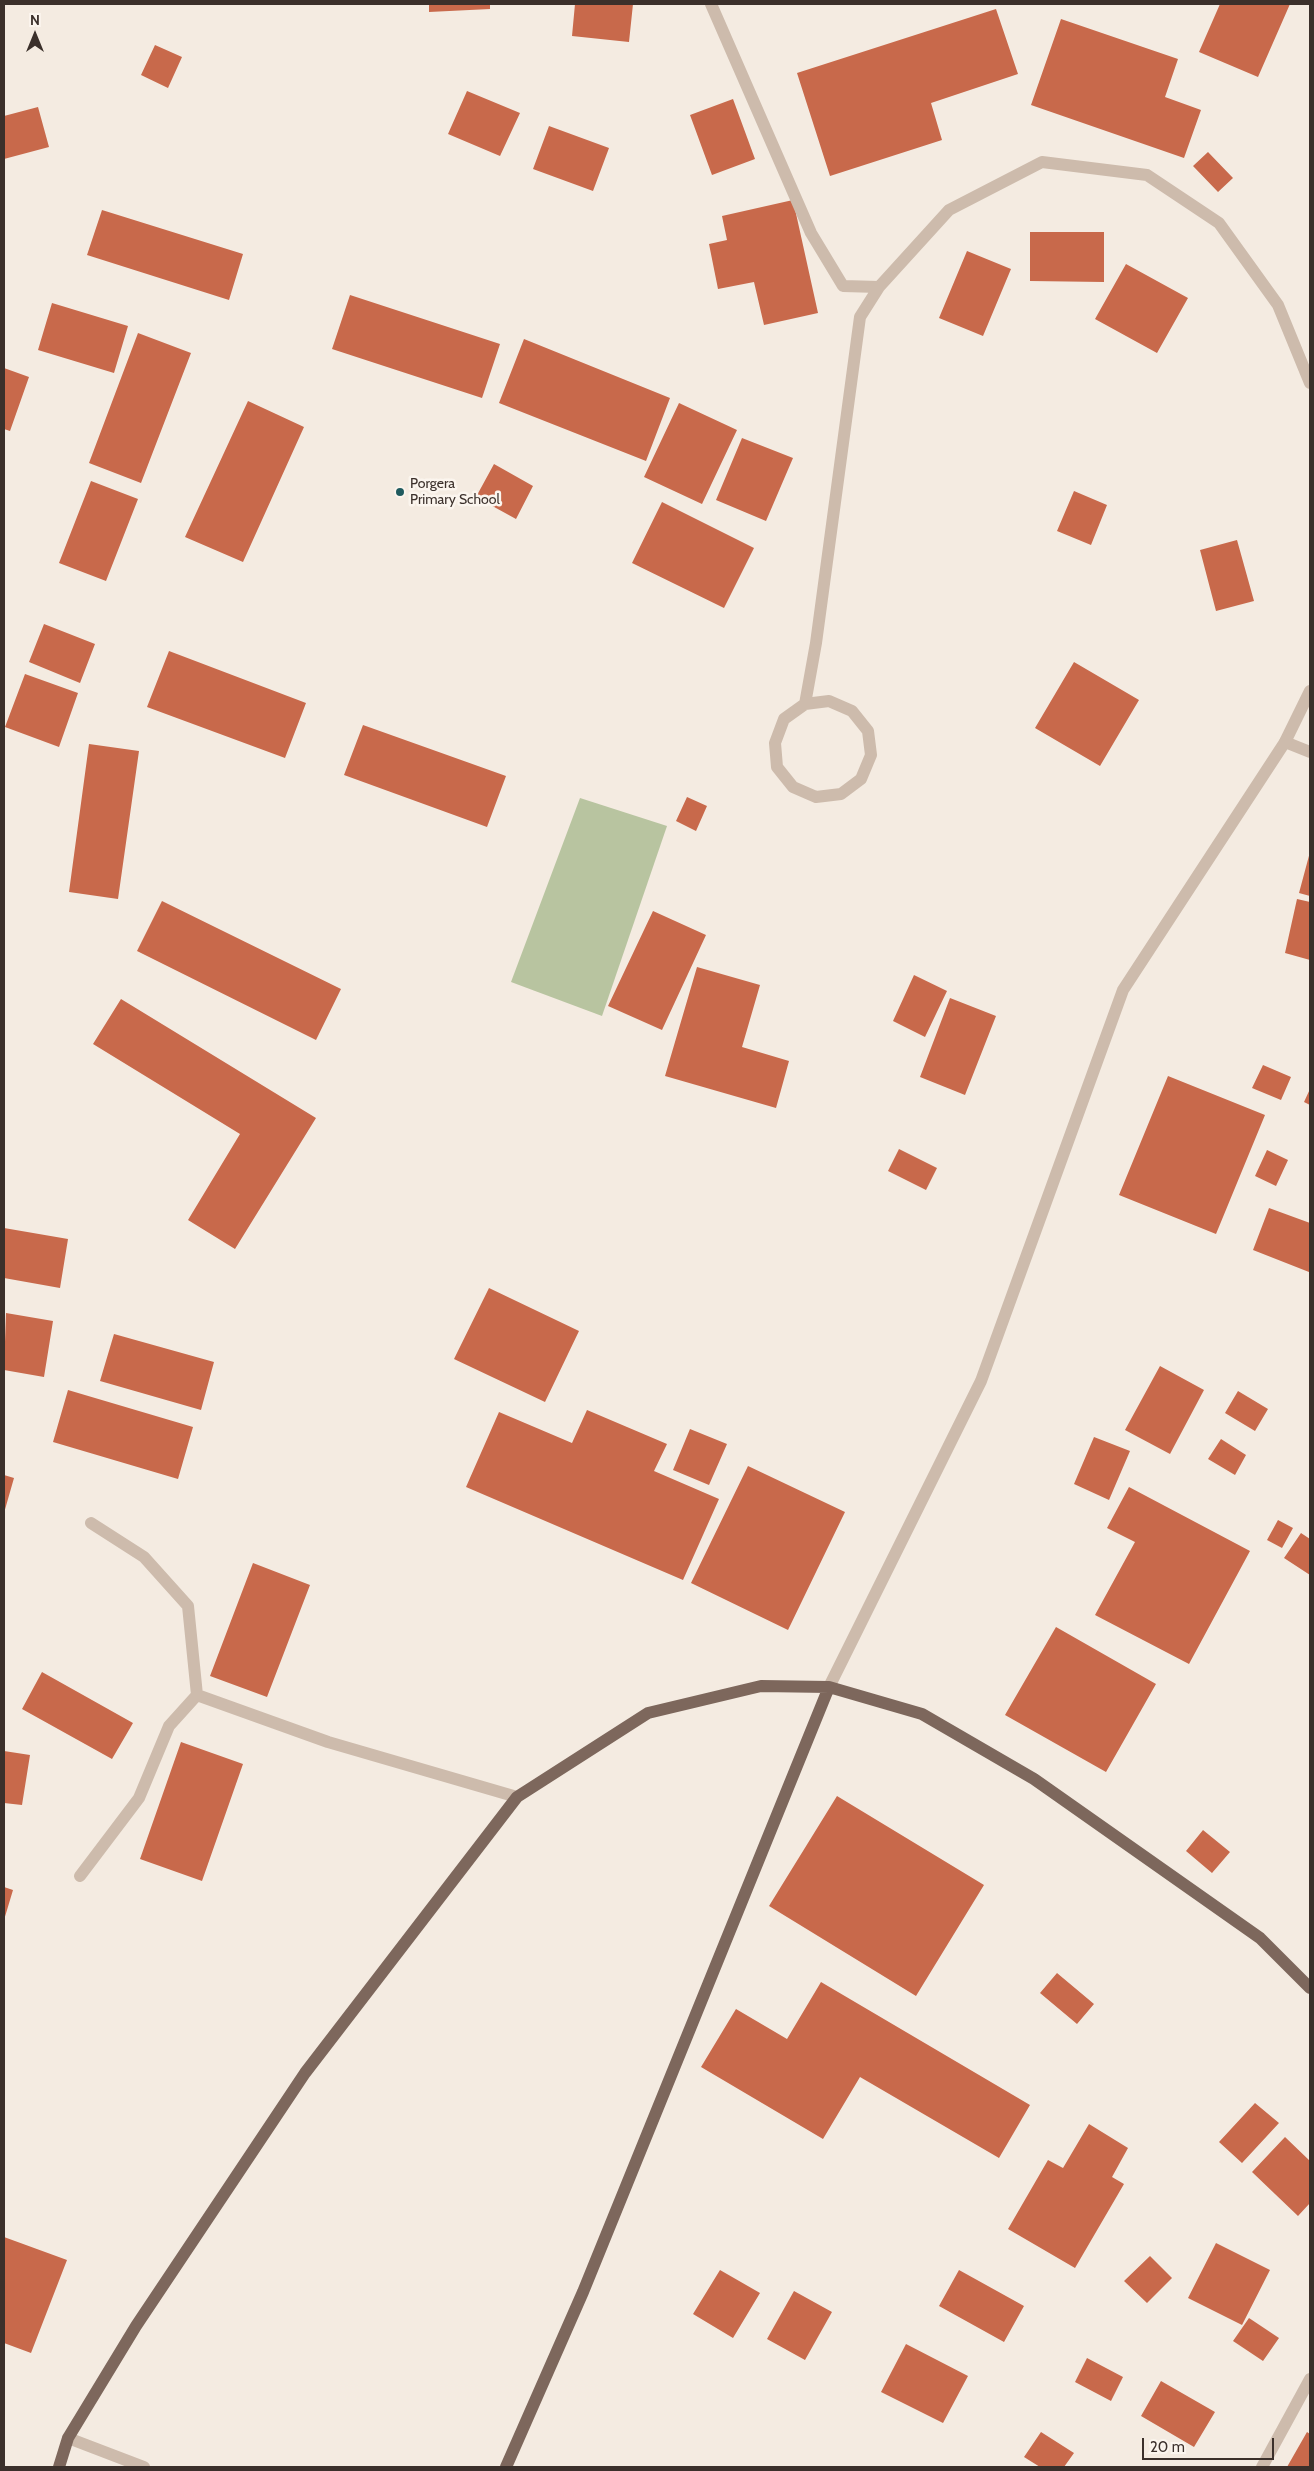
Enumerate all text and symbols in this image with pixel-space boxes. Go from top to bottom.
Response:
north arrow [10,10,60,60]
text: N [30,11,40,29]
place label: Porgera Primary School [410,476,500,508]
marker: Porgera Primary School [394,486,406,498]
scale bar [1144,2428,1276,2460]
text: 20 m [1150,2438,1185,2456]

